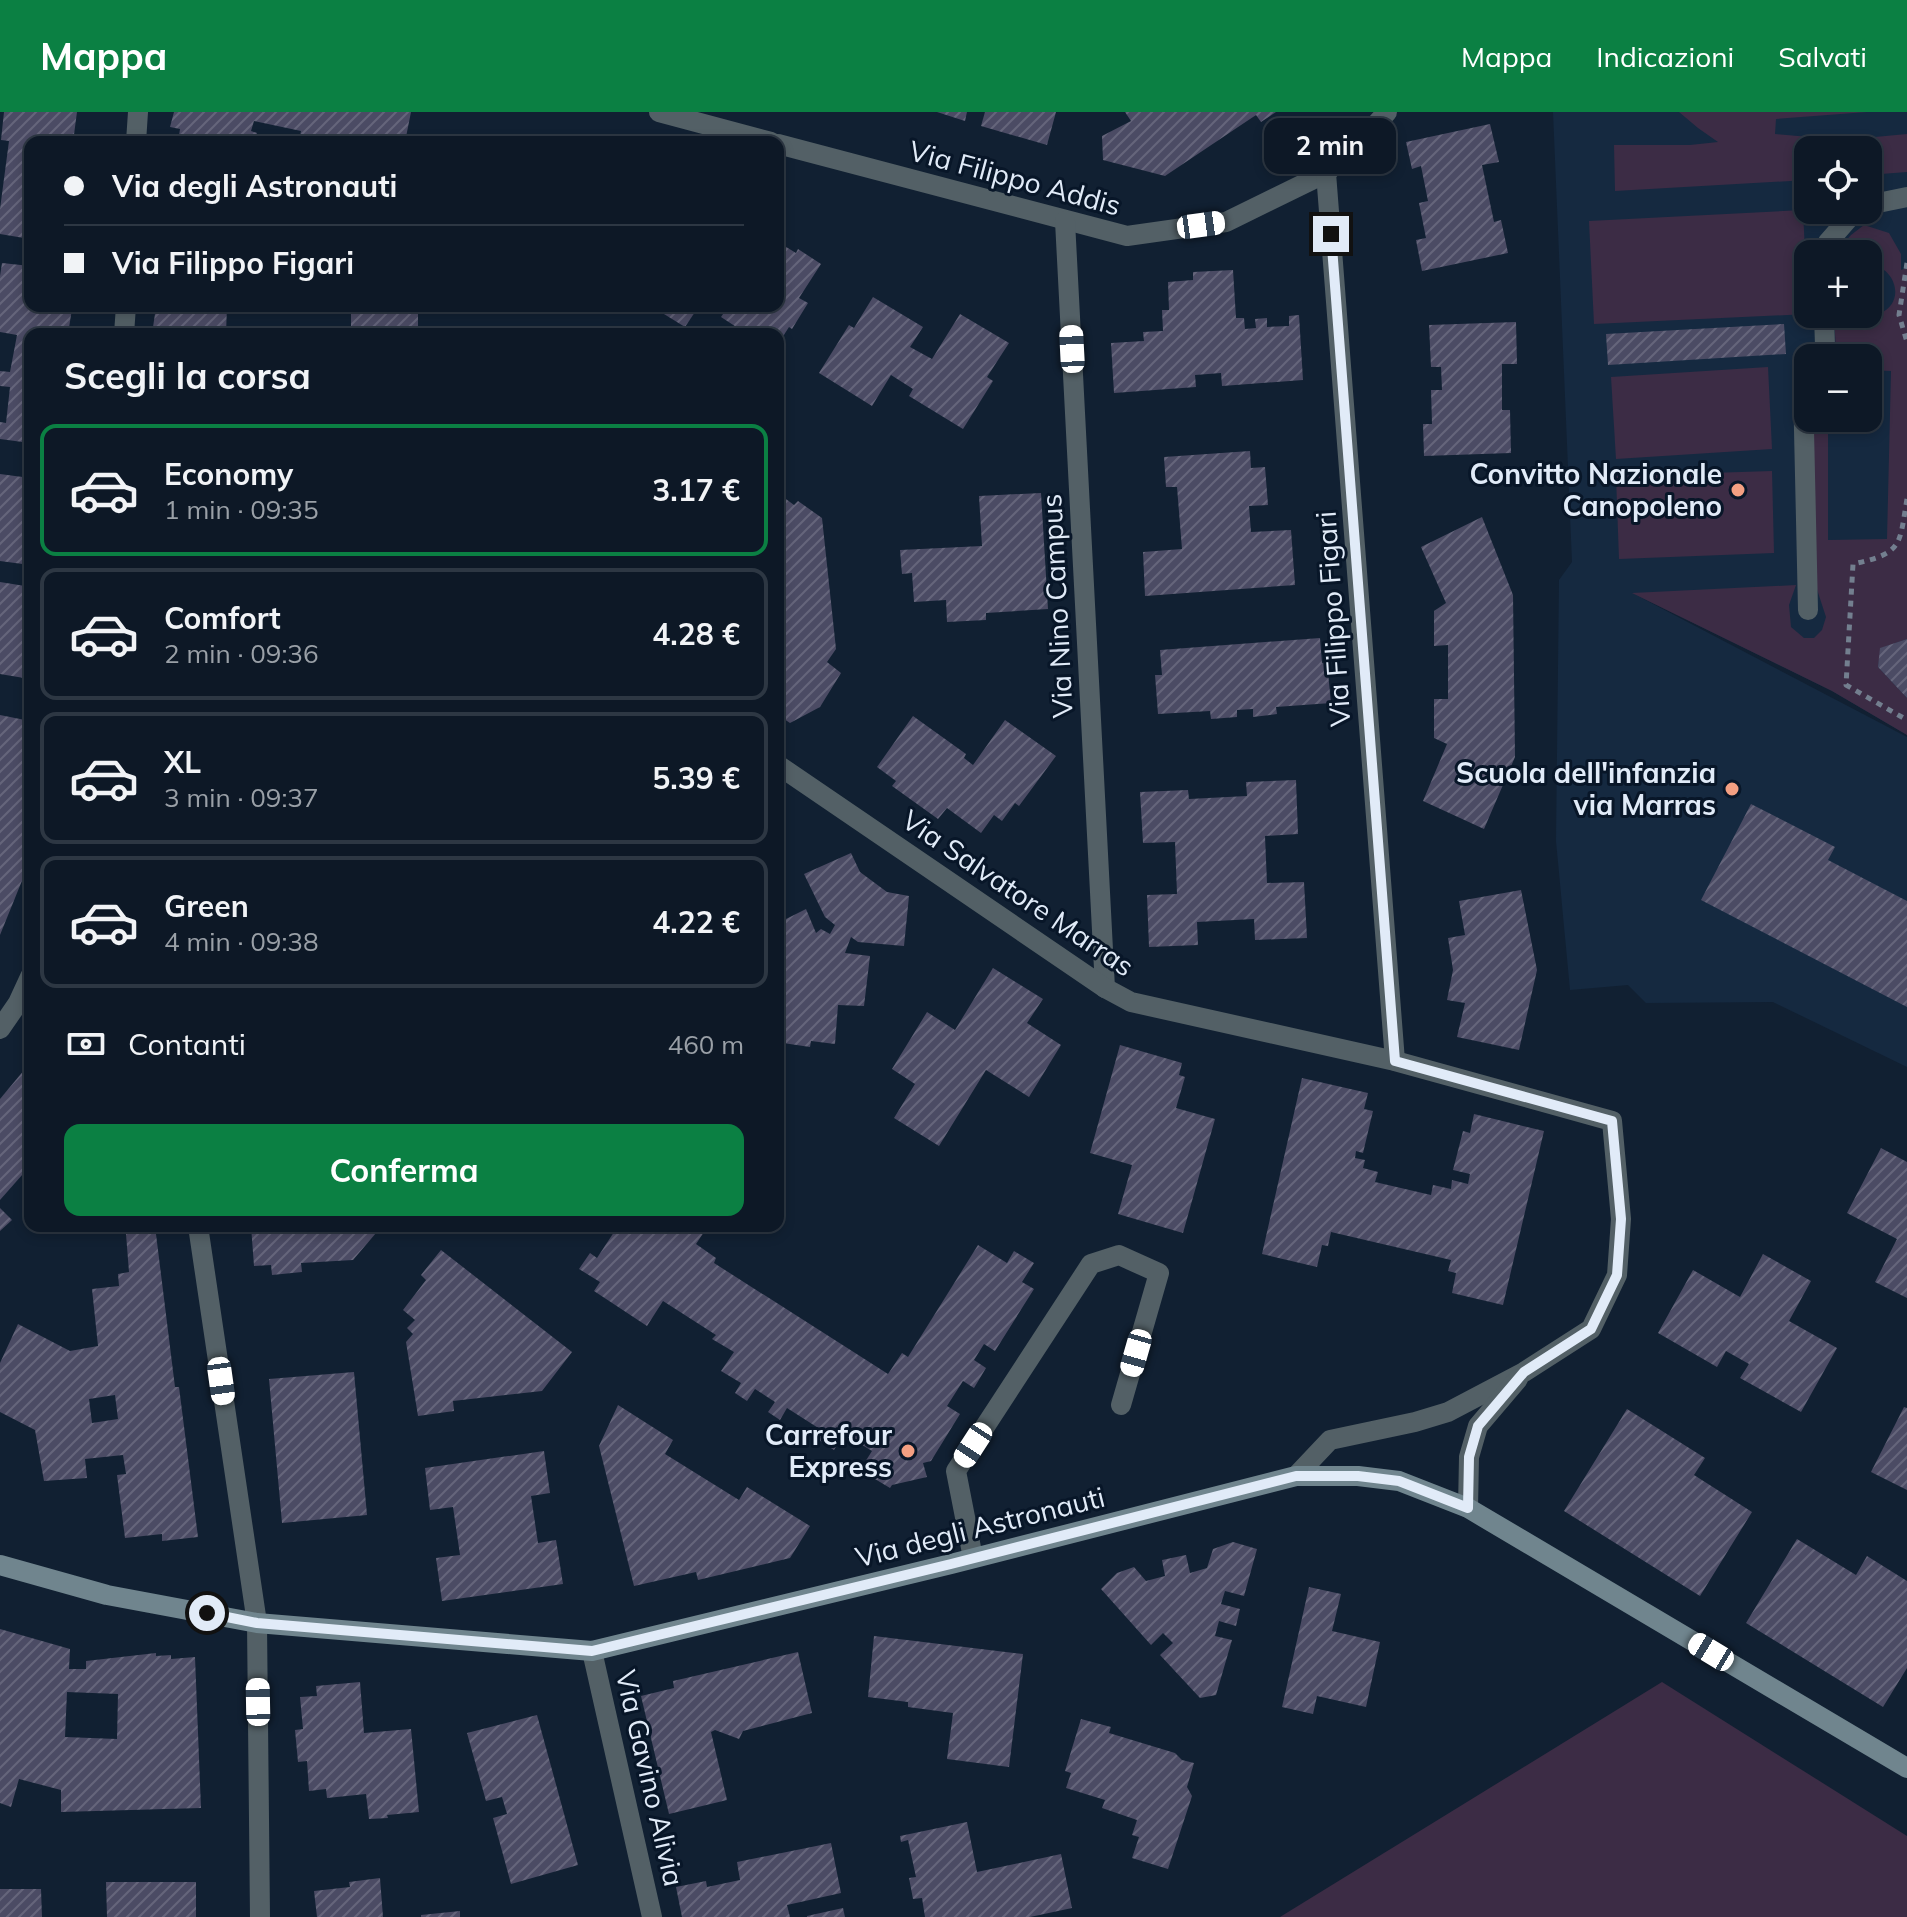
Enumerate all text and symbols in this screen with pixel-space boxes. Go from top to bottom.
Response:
text: Mappa [40,32,167,80]
text: Mappa [1461,39,1552,74]
text: Indicazioni [1596,39,1734,74]
text: Salvati [1778,39,1867,74]
callout: 2 min [1265,118,1397,174]
text: 2 min [1296,129,1364,162]
street label: Via Filippo Addis [906,132,1125,223]
map controls [1794,136,1882,432]
button: locate [1794,136,1882,224]
text: Via degli Astronauti [112,167,397,205]
car [1176,210,1226,240]
route end [1313,216,1349,252]
button: + [1794,240,1882,328]
text: Via Filippo Figari [112,244,354,282]
car [1059,324,1085,374]
button: − [1794,344,1882,432]
text: Scegli la corsa [64,353,311,398]
icon: car [68,454,140,526]
text: Economy [164,455,293,493]
place label: Convitto Nazionale Canopoleno [1469,456,1722,523]
text: 3.17 € [652,471,740,509]
marker: Convitto Nazionale Canopoleno [1729,481,1747,499]
text: 1 min · 09:35 [164,493,319,526]
street label: Via Nino Campus [1033,493,1080,719]
street label: Via Filippo Figari [1308,510,1357,728]
icon: car [68,598,140,670]
text: Comfort [164,599,281,637]
text: 4.28 € [652,615,740,653]
text: 2 min · 09:36 [164,637,319,670]
icon: car [68,742,140,814]
text: XL [164,743,201,781]
place label: Scuola dell'infanzia via Marras [1456,755,1716,822]
text: 5.39 € [652,759,740,797]
marker: Scuola dell'infanzia via Marras [1723,780,1741,798]
text: 3 min · 09:37 [164,781,319,814]
street label: Via Salvatore Marras [896,802,1141,983]
icon: car [68,886,140,958]
text: Green [164,887,249,925]
text: 4.22 € [652,903,740,941]
text: 4 min · 09:38 [164,925,319,958]
icon: cash [64,1022,108,1066]
text: Contanti [128,1025,246,1063]
text: 460 m [668,1028,744,1061]
button: Conferma [64,1124,744,1216]
car [1118,1327,1154,1379]
car [206,1356,236,1406]
place label: Carrefour Express [765,1417,892,1484]
car [950,1418,996,1472]
marker: Carrefour Express [899,1442,917,1460]
street label: Via degli Astronauti [852,1479,1108,1574]
route start [189,1595,225,1631]
car [1684,1629,1738,1675]
street label: Via Gavino Alivia [609,1666,692,1889]
car [246,1678,270,1726]

